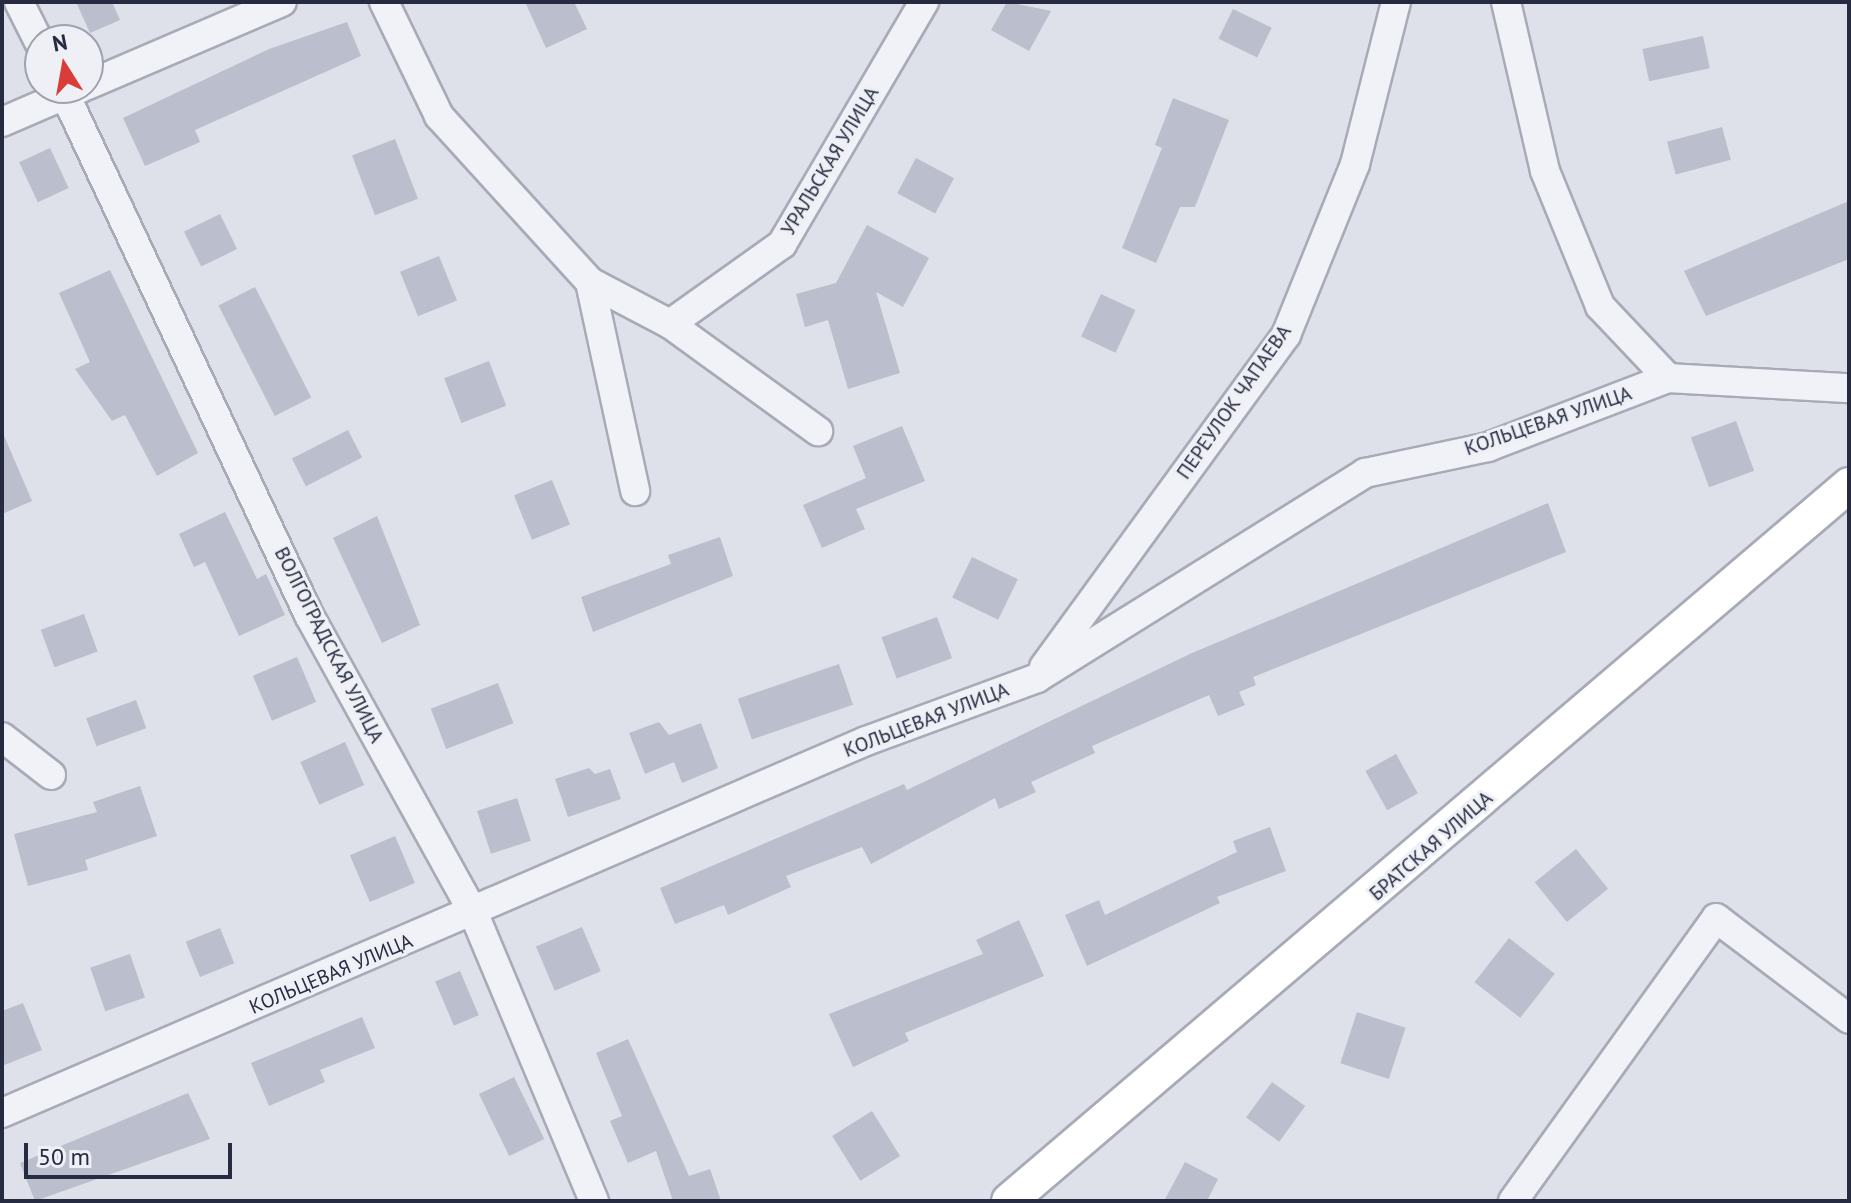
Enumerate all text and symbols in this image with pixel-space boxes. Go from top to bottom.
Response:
north arrow [24,24,104,104]
text: N [50,27,70,58]
street label: УРАЛЬСКАЯ УЛИЦА [776,82,884,240]
street label: ПЕРЕУЛОК ЧАПАЕВА [1172,320,1296,484]
street label: КОЛЬЦЕВАЯ УЛИЦА [1461,381,1635,461]
street label: ВОЛГОГРАДСКАЯ УЛИЦА [269,543,389,747]
street label: КОЛЬЦЕВАЯ УЛИЦА [840,677,1012,763]
street label: БРАТСКАЯ УЛИЦА [1364,786,1498,906]
street label: КОЛЬЦЕВАЯ УЛИЦА [246,929,416,1019]
scale bar [28,1127,236,1177]
text: 50 m [38,1141,90,1172]

